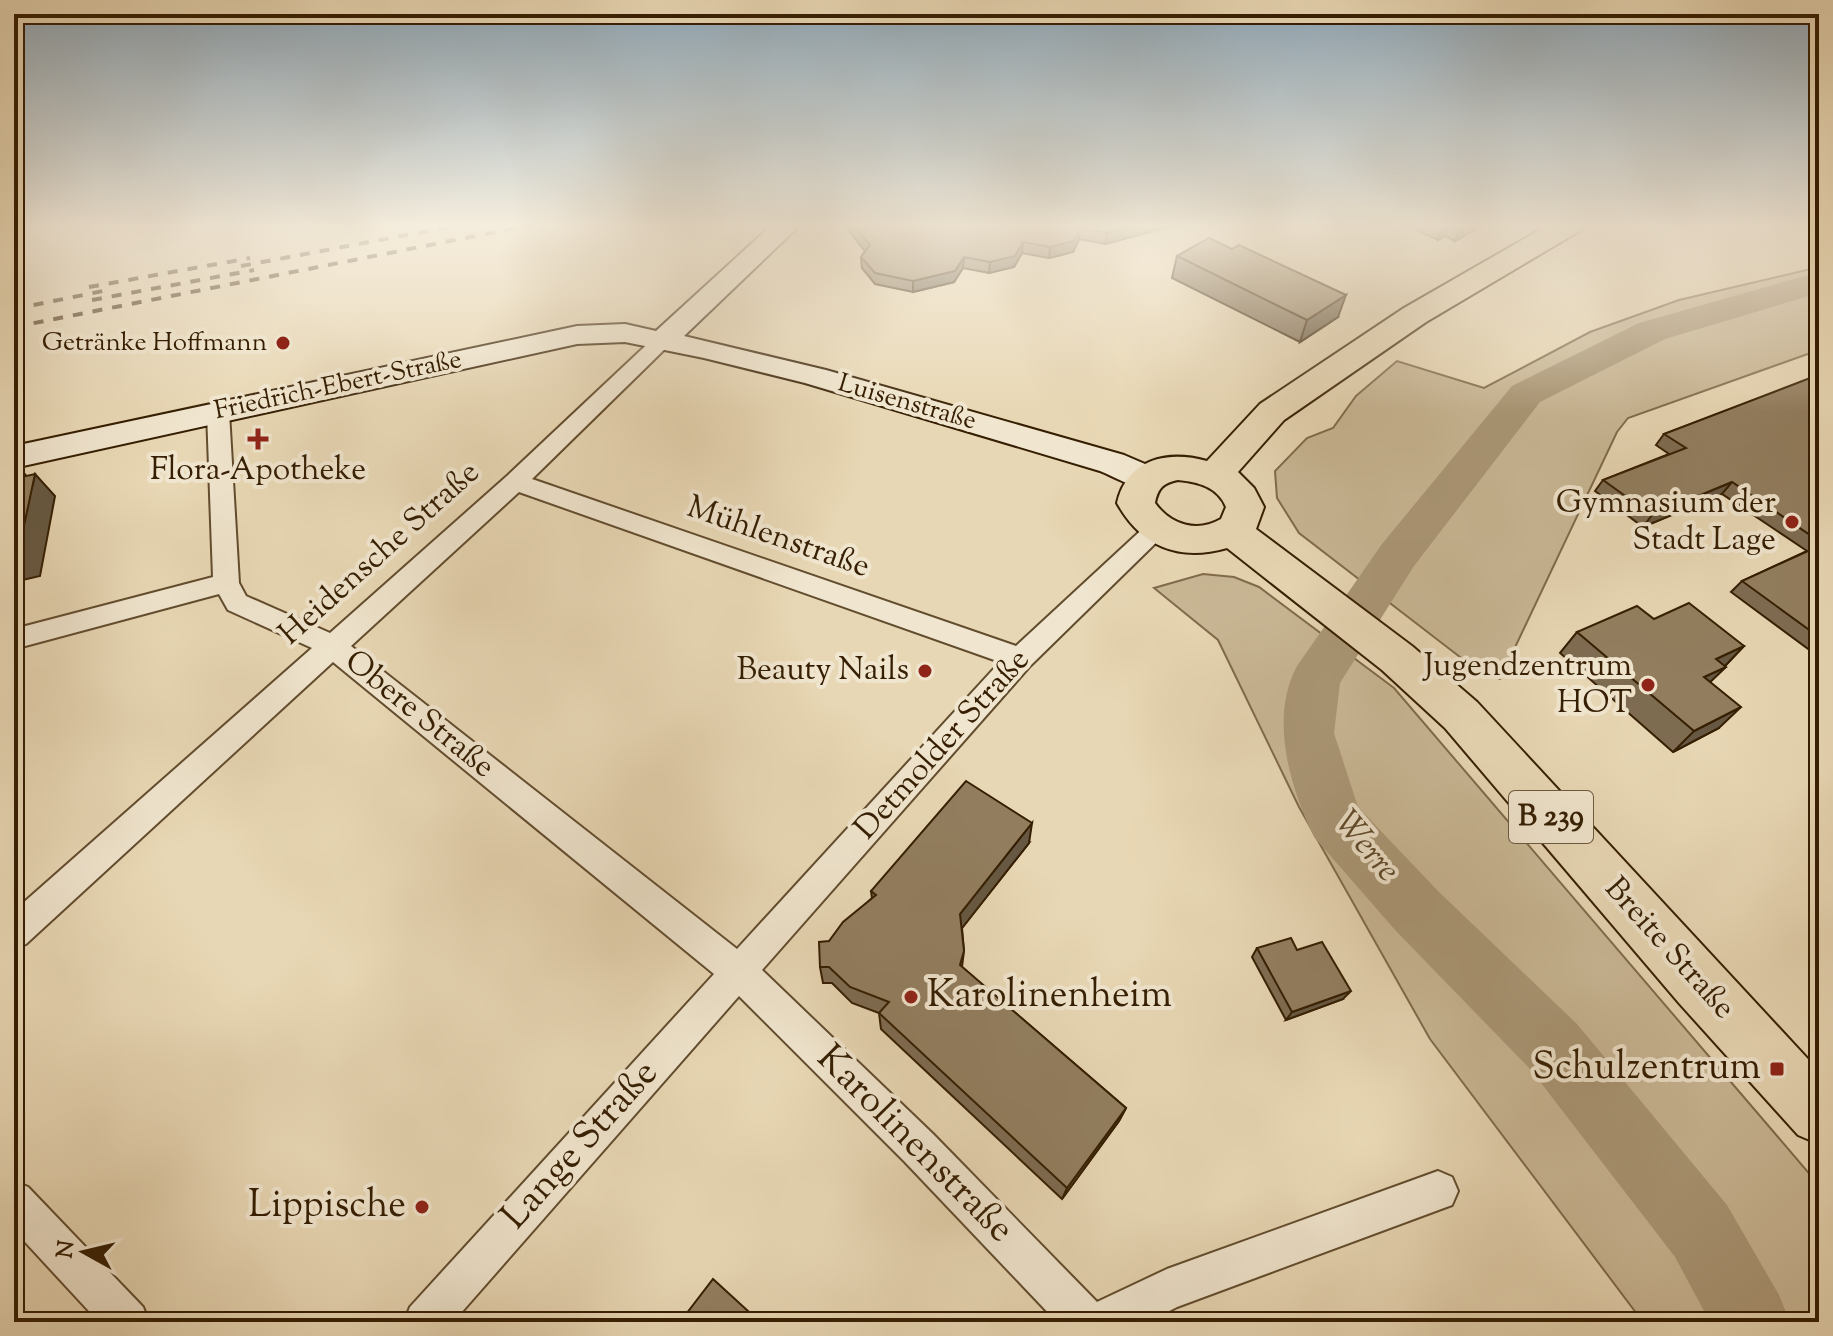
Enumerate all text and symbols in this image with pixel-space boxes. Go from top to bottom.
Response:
place label: Getränke Hoffmann [42,325,267,362]
marker: Getränke Hoffmann [274,334,292,352]
street label: Friedrich-Ebert-Straße [211,342,465,430]
street label: Luisenstraße [833,366,981,440]
marker: Flora-Apotheke [249,430,267,448]
place label: Flora-Apotheke [150,448,366,494]
street label: Heidensche Straße [269,451,491,657]
place label: Gymnasium der Stadt Lage [1556,481,1776,564]
street label: Mühlenstraße [680,485,876,591]
marker: Gymnasium der Stadt Lage [1783,513,1801,531]
street label: Detmolder Straße [845,639,1041,851]
street label: Obere Straße [334,640,504,790]
place label: Jugendzentrum HOT [1422,644,1632,727]
place label: Beauty Nails [737,648,909,694]
marker: Beauty Nails [916,662,934,680]
marker: Jugendzentrum HOT [1639,676,1657,694]
road number: B 239 [1509,791,1593,843]
water label: Werre [1322,801,1410,893]
street label: Breite Straße [1593,868,1745,1030]
place label: Karolinenheim [927,970,1172,1024]
marker: Karolinenheim [902,988,920,1006]
street label: Karolinenstraße [803,1034,1025,1256]
place label: Schulzentrum [1532,1042,1761,1096]
street label: Lange Straße [490,1049,672,1243]
marker: Schulzentrum [1768,1060,1786,1078]
place label: Lippische [248,1180,406,1234]
marker: Lippische [413,1198,431,1216]
north arrow [44,1212,124,1292]
text: N [50,1238,84,1261]

